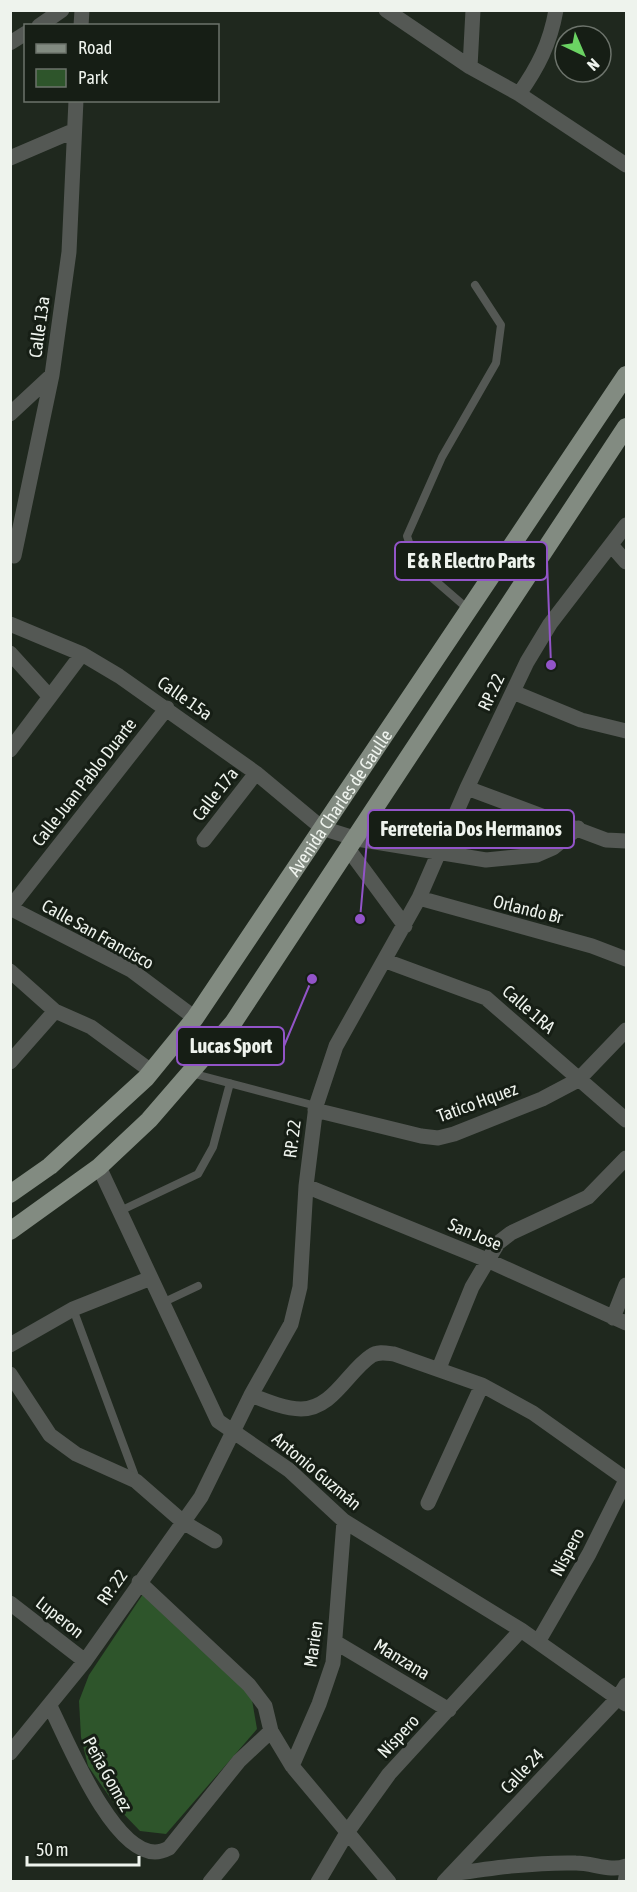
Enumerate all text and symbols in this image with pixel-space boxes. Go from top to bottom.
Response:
legend [24,24,219,102]
north arrow [553,24,613,84]
text: Road [78,37,112,58]
text: N [584,55,603,75]
text: Park [78,67,108,88]
street label: Calle 13a [24,295,54,359]
callout: E & R Electro Parts [395,542,547,580]
text: E & R Electro Parts [407,549,535,572]
street label: RP. 22 [473,670,509,714]
street label: Calle 15a [154,672,216,724]
street label: Calle Juan Pablo Duarte [27,714,141,850]
street label: Avenida Charles de Gaulle [283,725,396,880]
street label: Calle 17a [188,763,242,825]
callout: Ferreteria Dos Hermanos [368,810,574,848]
text: Ferreteria Dos Hermanos [380,817,562,840]
street label: Orlando Br [491,890,566,928]
street label: Calle San Francisco [38,895,158,973]
street label: Calle 1RA [498,980,560,1038]
callout: Lucas Sport [177,1027,284,1065]
text: Lucas Sport [190,1034,273,1057]
street label: Tatico Hquez [434,1078,521,1126]
street label: RP. 22 [279,1119,305,1159]
street label: San Jose [445,1213,505,1255]
street label: Antonio Guzmán [268,1428,366,1514]
street label: Nispero [546,1524,588,1580]
street label: RP. 22 [92,1565,132,1609]
street label: Luperon [32,1592,88,1642]
street label: Marien [299,1619,327,1669]
street label: Manzana [370,1634,434,1684]
street label: Níspero [373,1710,423,1762]
street label: Peña Gomez [79,1733,137,1815]
street label: Calle 24 [496,1744,548,1798]
scale bar [27,1829,140,1867]
text: 50 m [36,1839,68,1860]

